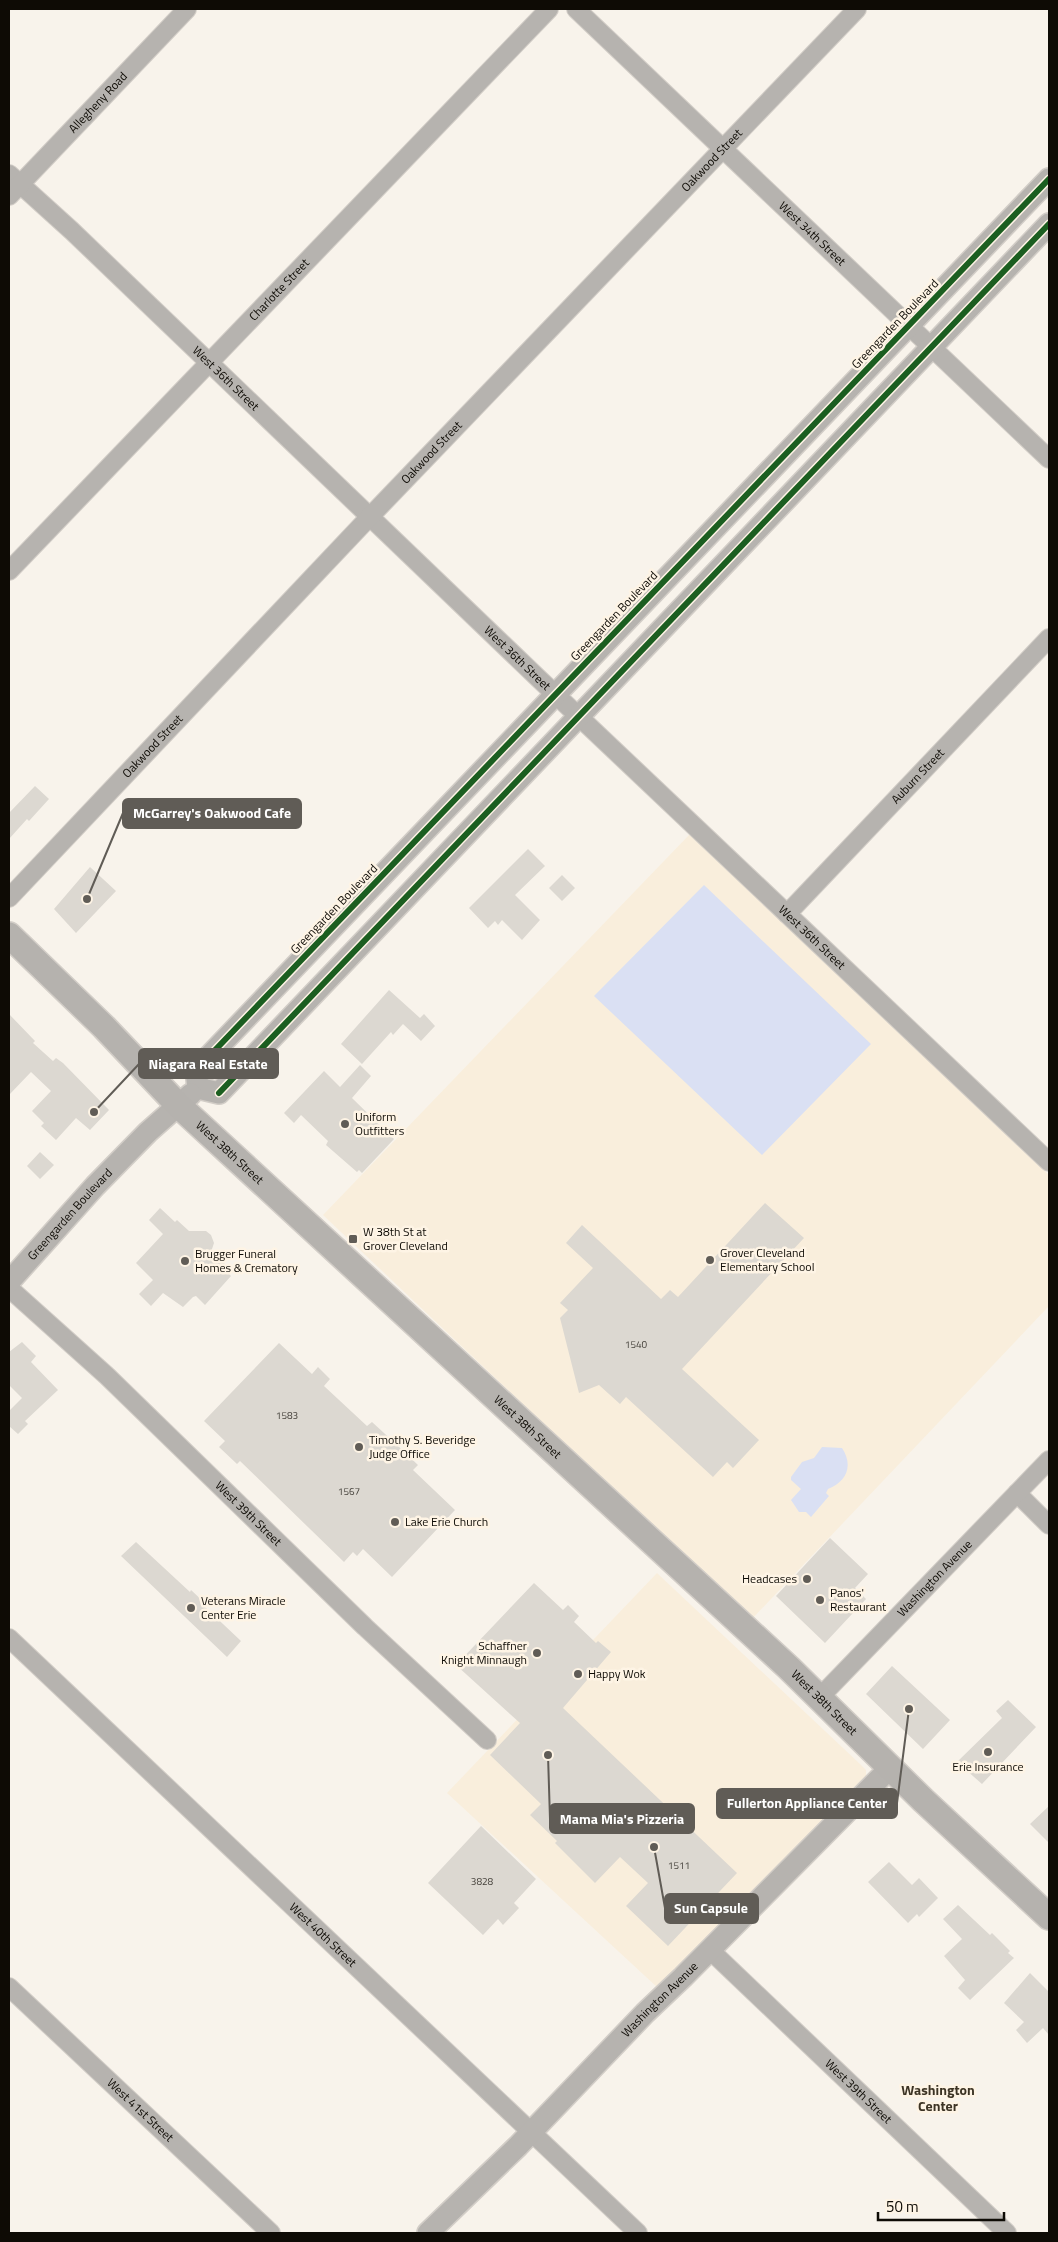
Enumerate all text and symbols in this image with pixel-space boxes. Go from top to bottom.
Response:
street label: Allegheny Road [64,67,131,137]
street label: Oakwood Street [676,123,747,196]
street label: West 34th Street [775,197,851,271]
street label: Charlotte Street [244,253,314,325]
street label: Greengarden Boulevard [847,274,943,373]
street label: West 36th Street [188,341,265,416]
street label: Oakwood Street [396,416,467,488]
street label: Greengarden Boulevard [566,566,662,665]
street label: West 36th Street [480,621,556,695]
street label: Oakwood Street [117,709,188,782]
street label: Auburn Street [886,743,949,808]
callout: McGarrey's Oakwood Cafe [123,799,301,828]
text: McGarrey's Oakwood Cafe [133,802,291,823]
street label: Greengarden Boulevard [286,859,382,958]
street label: West 36th Street [774,900,851,974]
callout: Niagara Real Estate [139,1049,278,1078]
text: Niagara Real Estate [148,1053,268,1074]
place label: Uniform Outfitters [355,1107,405,1140]
street label: West 38th Street [192,1116,269,1189]
marker: Uniform Outfitters [339,1118,351,1130]
street label: Greengarden Boulevard [23,1164,116,1264]
place label: W 38th St at Grover Cleveland [363,1222,448,1255]
marker: W 38th St at Grover Cleveland [347,1233,359,1245]
place label: Grover Cleveland Elementary School [720,1243,814,1276]
place label: Brugger Funeral Homes & Crematory [195,1244,298,1277]
marker: Grover Cleveland Elementary School [704,1254,716,1266]
marker: Brugger Funeral Homes & Crematory [179,1255,191,1267]
house number: 1540 [625,1337,648,1352]
street label: West 38th Street [490,1390,567,1464]
house number: 1583 [276,1408,298,1423]
place label: Timothy S. Beveridge Judge Office [369,1430,475,1463]
marker: Timothy S. Beveridge Judge Office [353,1441,365,1453]
street label: West 39th Street [211,1476,287,1551]
house number: 1567 [338,1484,360,1499]
place label: Lake Erie Church [405,1512,488,1531]
marker: Lake Erie Church [389,1516,401,1528]
street label: Washington Avenue [892,1535,976,1621]
place label: Headcases [742,1569,797,1588]
marker: Headcases [801,1573,813,1585]
place label: Panos' Restaurant [830,1583,887,1616]
place label: Veterans Miracle Center Erie [201,1591,286,1624]
marker: Panos' Restaurant [814,1594,826,1606]
marker: Veterans Miracle Center Erie [185,1602,197,1614]
place label: Schaffner Knight Minnaugh [441,1636,527,1669]
marker: Schaffner Knight Minnaugh [531,1647,543,1659]
place label: Happy Wok [588,1664,646,1683]
street label: West 38th Street [787,1665,863,1740]
marker: Happy Wok [572,1668,584,1680]
marker: Erie Insurance [982,1746,994,1758]
place label: Erie Insurance [952,1757,1024,1776]
callout: Fullerton Appliance Center [717,1789,897,1818]
text: Fullerton Appliance Center [727,1792,887,1813]
callout: Mama Mia's Pizzeria [550,1804,694,1833]
text: Mama Mia's Pizzeria [560,1808,684,1829]
house number: 1511 [668,1858,690,1873]
house number: 3828 [471,1874,494,1889]
callout: Sun Capsule [665,1894,758,1923]
text: Sun Capsule [674,1897,748,1918]
street label: West 40th Street [285,1898,362,1972]
street label: Washington Avenue [617,1957,702,2041]
street label: West 39th Street [821,2054,897,2128]
street label: West 41st Street [103,2074,179,2147]
district label: Washington Center [901,2079,975,2116]
scale bar [878,2190,1004,2222]
text: 50 m [886,2195,919,2218]

